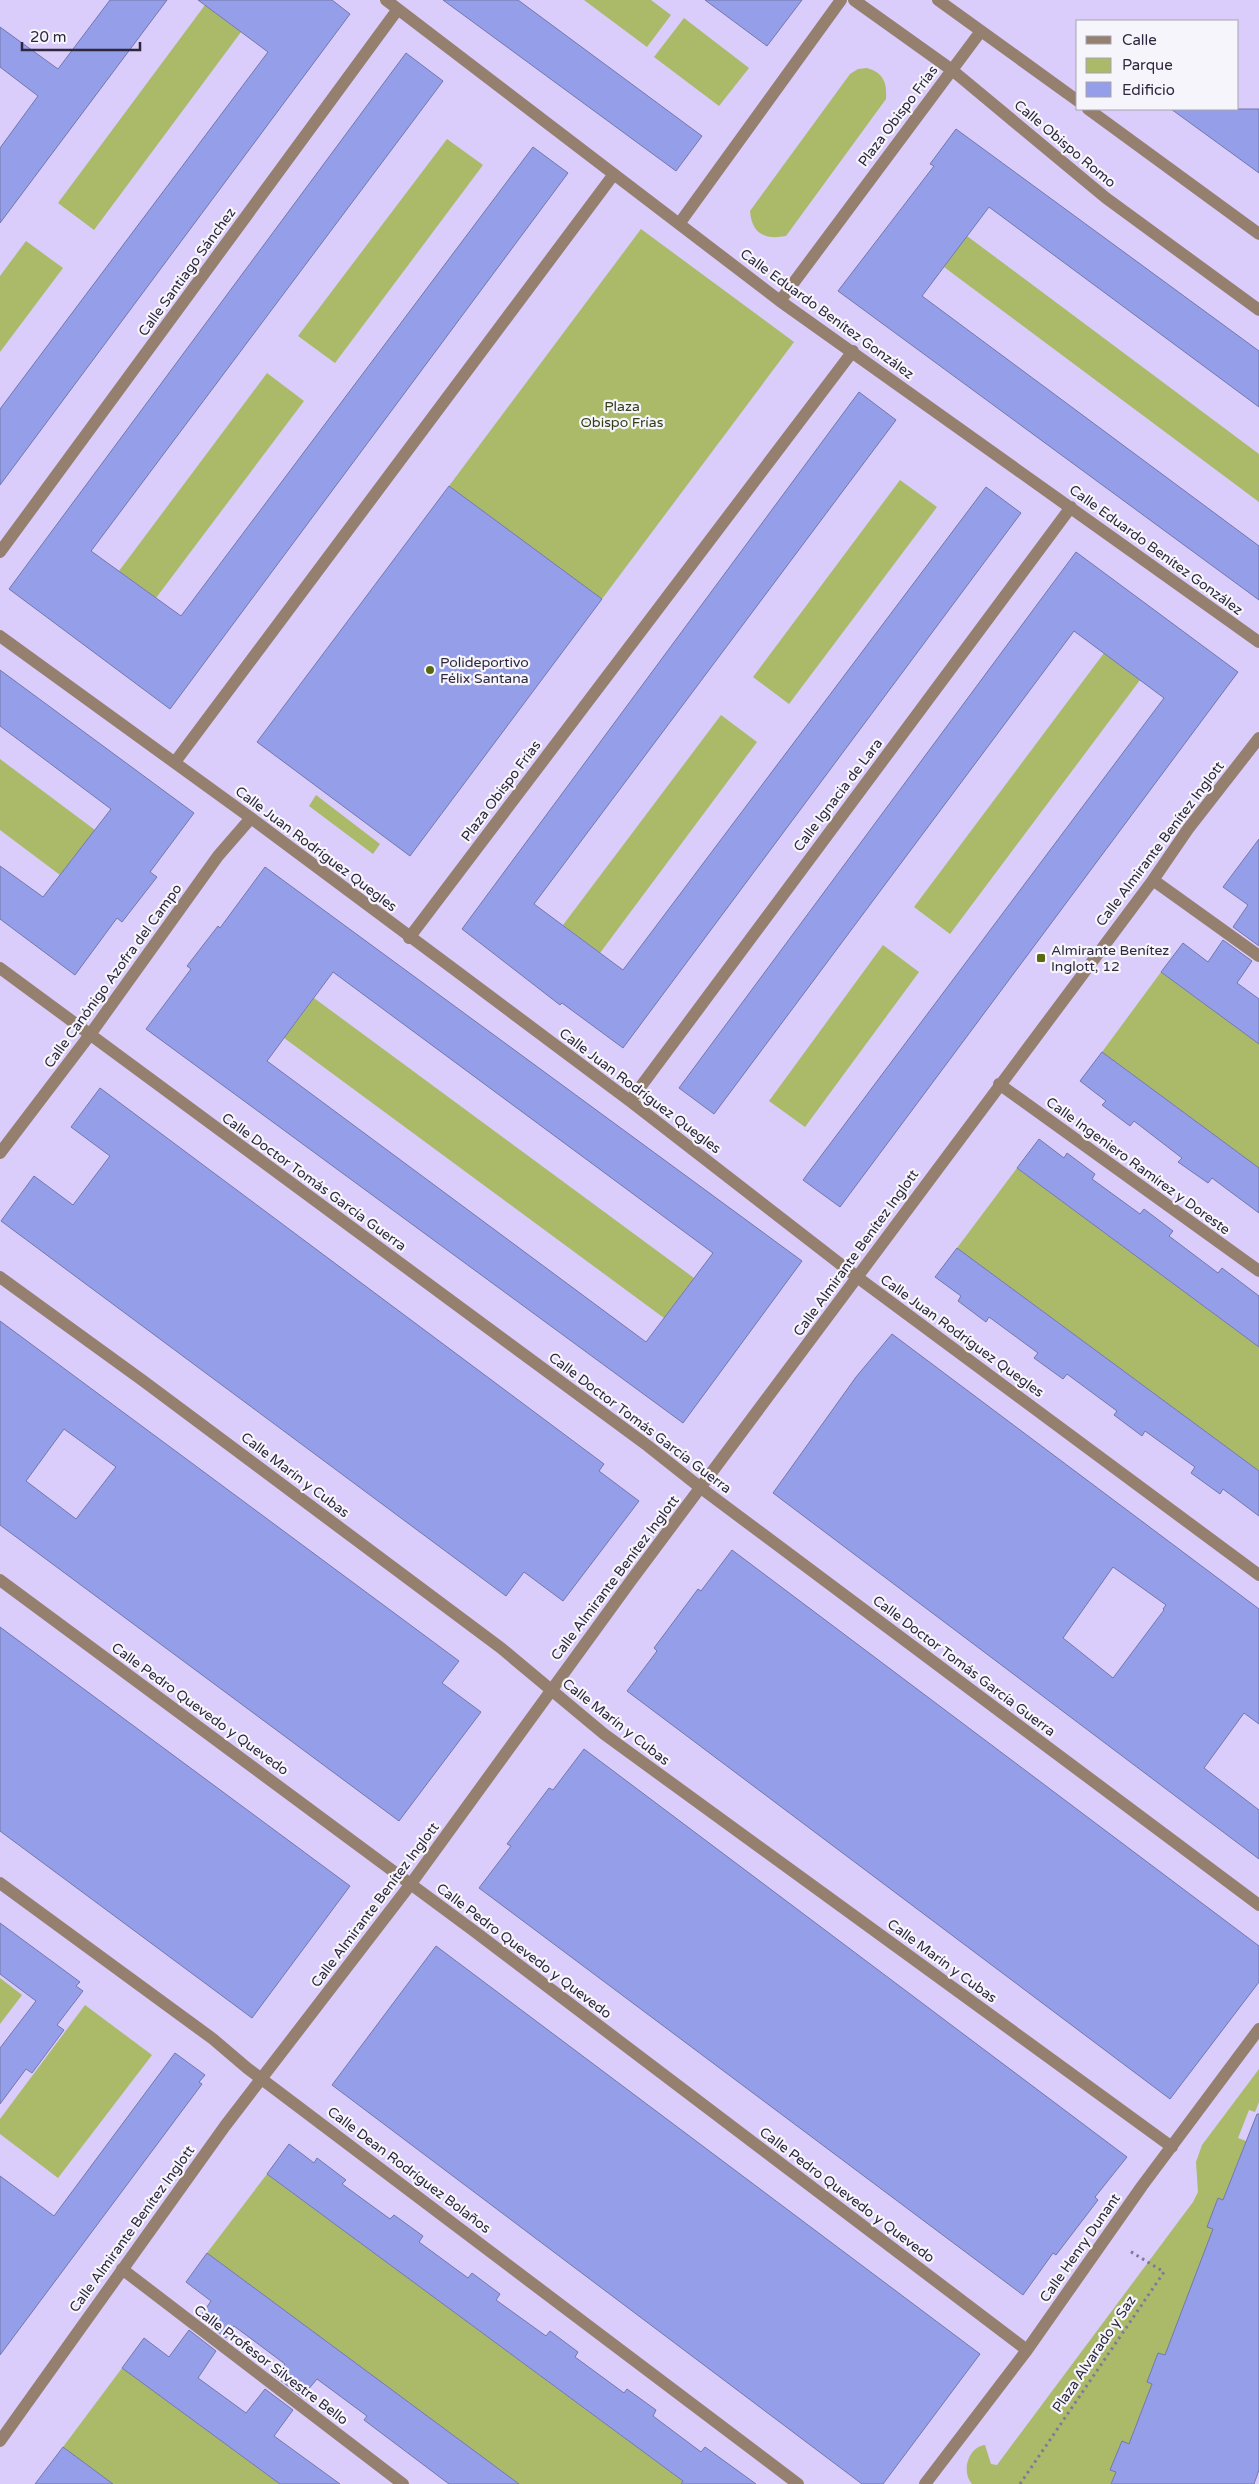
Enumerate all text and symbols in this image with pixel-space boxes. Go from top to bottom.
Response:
scale bar [22,20,140,52]
legend [1076,20,1239,110]
text: 20 m [30,28,67,46]
text: Calle [1122,31,1157,49]
text: Parque [1122,56,1173,74]
street label: Plaza Obispo Frías [855,62,942,170]
text: Edificio [1122,81,1175,99]
street label: Calle Obispo Romo [1011,97,1119,191]
street label: Calle Santiago Sánchez [135,204,239,340]
street label: Calle Eduardo Benítez González [737,245,917,383]
park label: Plaza Obispo Frías [581,398,664,431]
street label: Calle Eduardo Benítez González [1066,481,1246,619]
place label: Polideportivo Félix Santana [440,654,529,687]
marker: Polideportivo Félix Santana [424,664,436,676]
street label: Calle Ignacia de Lara [790,735,886,855]
street label: Plaza Obispo Frías [458,737,545,845]
street label: Calle Almirante Benítez Inglott [1092,758,1228,930]
street label: Calle Juan Rodríguez Quegles [232,783,400,916]
street label: Calle Canónigo Azofra del Campo [40,881,186,1071]
place label: Almirante Benítez Inglott, 12 [1051,942,1169,975]
marker: Almirante Benítez Inglott, 12 [1035,952,1047,964]
street label: Calle Juan Rodríguez Quegles [556,1025,724,1158]
street label: Calle Ingeniero Ramírez y Doreste [1043,1094,1233,1239]
street label: Calle Doctor Tomás García Guerra [218,1109,410,1255]
street label: Calle Almirante Benítez Inglott [790,1166,923,1340]
street label: Calle Juan Rodríguez Quegles [877,1271,1047,1401]
street label: Calle Doctor Tomás García Guerra [545,1349,735,1497]
street label: Calle Marín y Cubas [237,1429,353,1521]
street label: Calle Almirante Benítez Inglott [547,1492,683,1664]
street label: Calle Doctor Tomás García Guerra [869,1592,1059,1740]
street label: Calle Pedro Quevedo y Quevedo [108,1639,292,1779]
street label: Calle Marín y Cubas [559,1675,673,1769]
street label: Calle Almirante Benítez Inglott [307,1819,443,1991]
street label: Calle Pedro Quevedo y Quevedo [433,1880,615,2022]
street label: Calle Marín y Cubas [884,1916,1000,2007]
street label: Calle Dean Rodríguez Bolaños [324,2103,494,2237]
street label: Calle Pedro Quevedo y Quevedo [756,2124,938,2266]
street label: Calle Almirante Benítez Inglott [66,2142,199,2316]
street label: Calle Henry Dunant [1036,2190,1124,2306]
street label: Plaza Alvarado y Saz [1049,2292,1139,2416]
street label: Calle Profesor Silvestre Bello [191,2301,351,2429]

